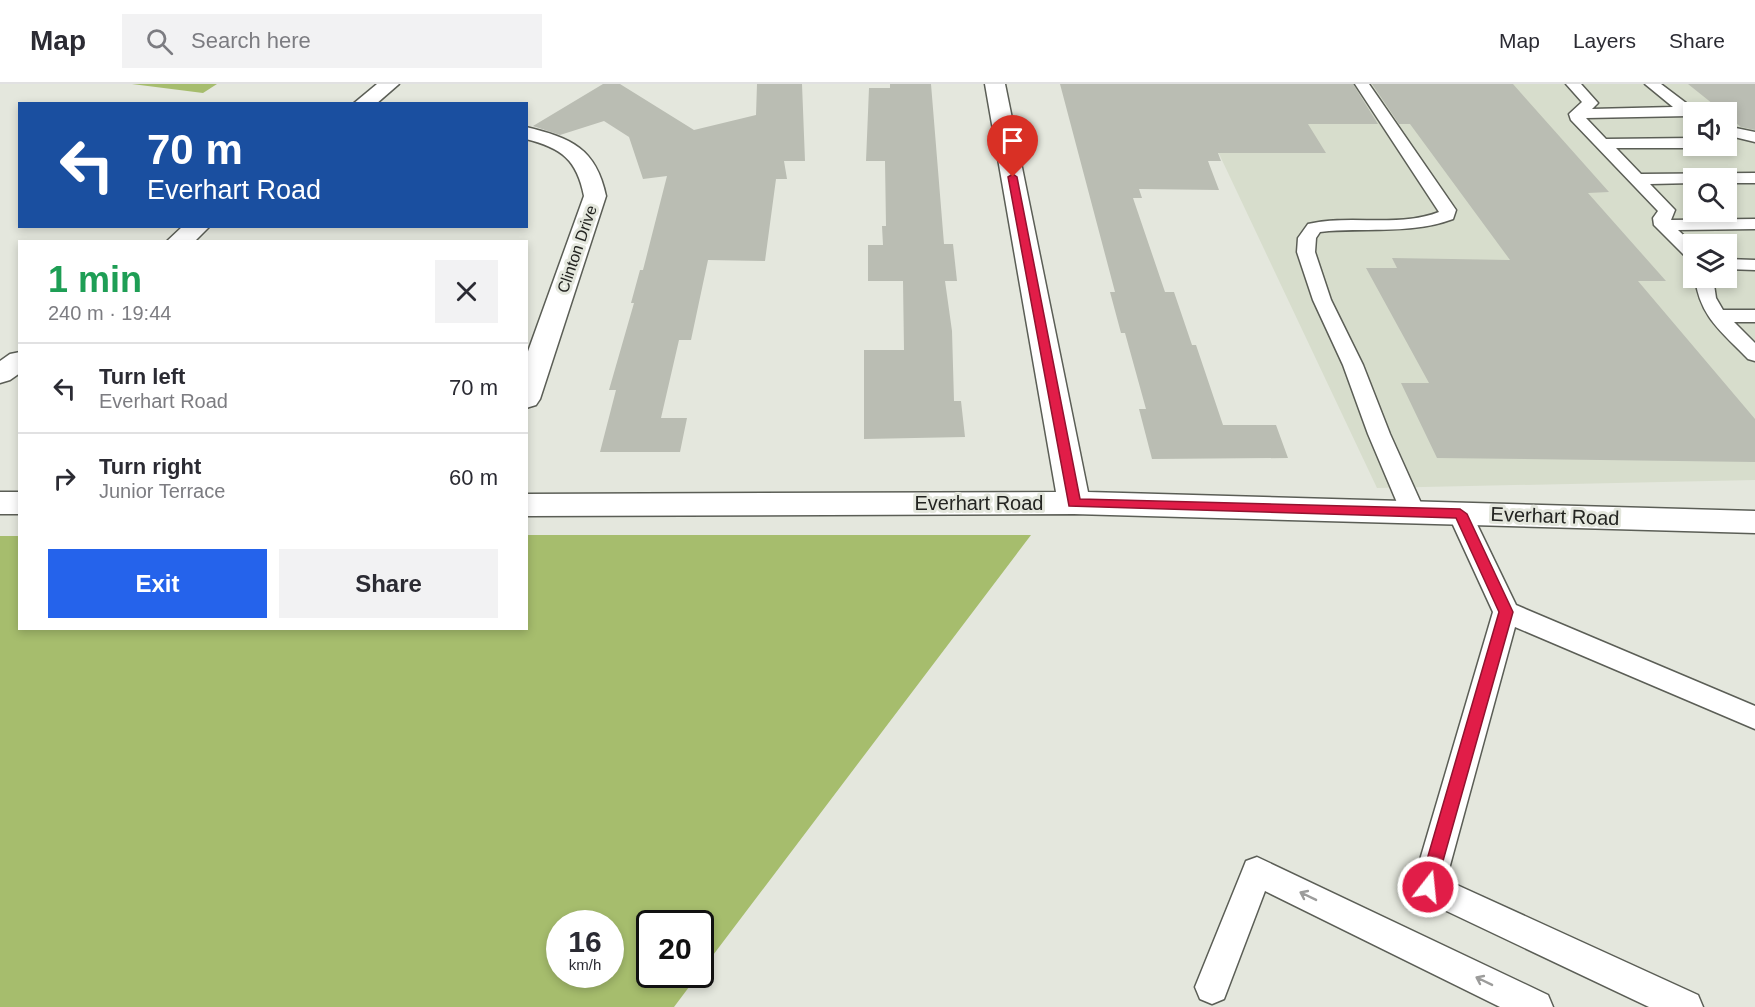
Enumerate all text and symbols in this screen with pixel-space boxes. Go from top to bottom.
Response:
search box [122,14,542,68]
text: Map [30,25,86,56]
icon: search [143,25,176,58]
text: Search here [191,28,311,53]
text: Map [1499,29,1540,52]
text: Layers [1573,29,1636,52]
text: Share [1669,29,1725,52]
map controls [1683,102,1737,288]
button: sound [1683,102,1737,156]
pin [987,115,1038,177]
icon: arrive [996,124,1029,157]
icon: left [48,126,126,204]
text: 70 m [147,126,243,173]
button: search [1683,168,1737,222]
text: Everhart Road [147,175,321,205]
street label: Clinton Drive [554,203,600,295]
button: layers [1683,234,1737,288]
text: 1 min [48,259,142,300]
button: close [435,260,498,323]
text: 240 m · 19:44 [48,302,171,324]
text: Turn left [99,364,185,389]
icon: left [48,372,81,405]
text: 70 m [449,375,498,400]
text: Everhart Road [99,390,228,412]
text: Turn right [99,454,201,479]
icon: right [48,462,81,495]
text: 60 m [449,465,498,490]
text: Junior Terrace [99,480,225,502]
street label: Everhart Road [915,492,1043,514]
street label: Everhart Road [1490,503,1620,529]
button: Exit [48,549,267,618]
button: Share [279,549,498,618]
position arrow [1396,855,1460,919]
one-way arrow [1300,889,1318,901]
speed limit sign: 20 [636,910,714,988]
text: 16 [568,925,602,958]
text: km/h [569,956,601,973]
one-way arrow [1475,975,1493,987]

